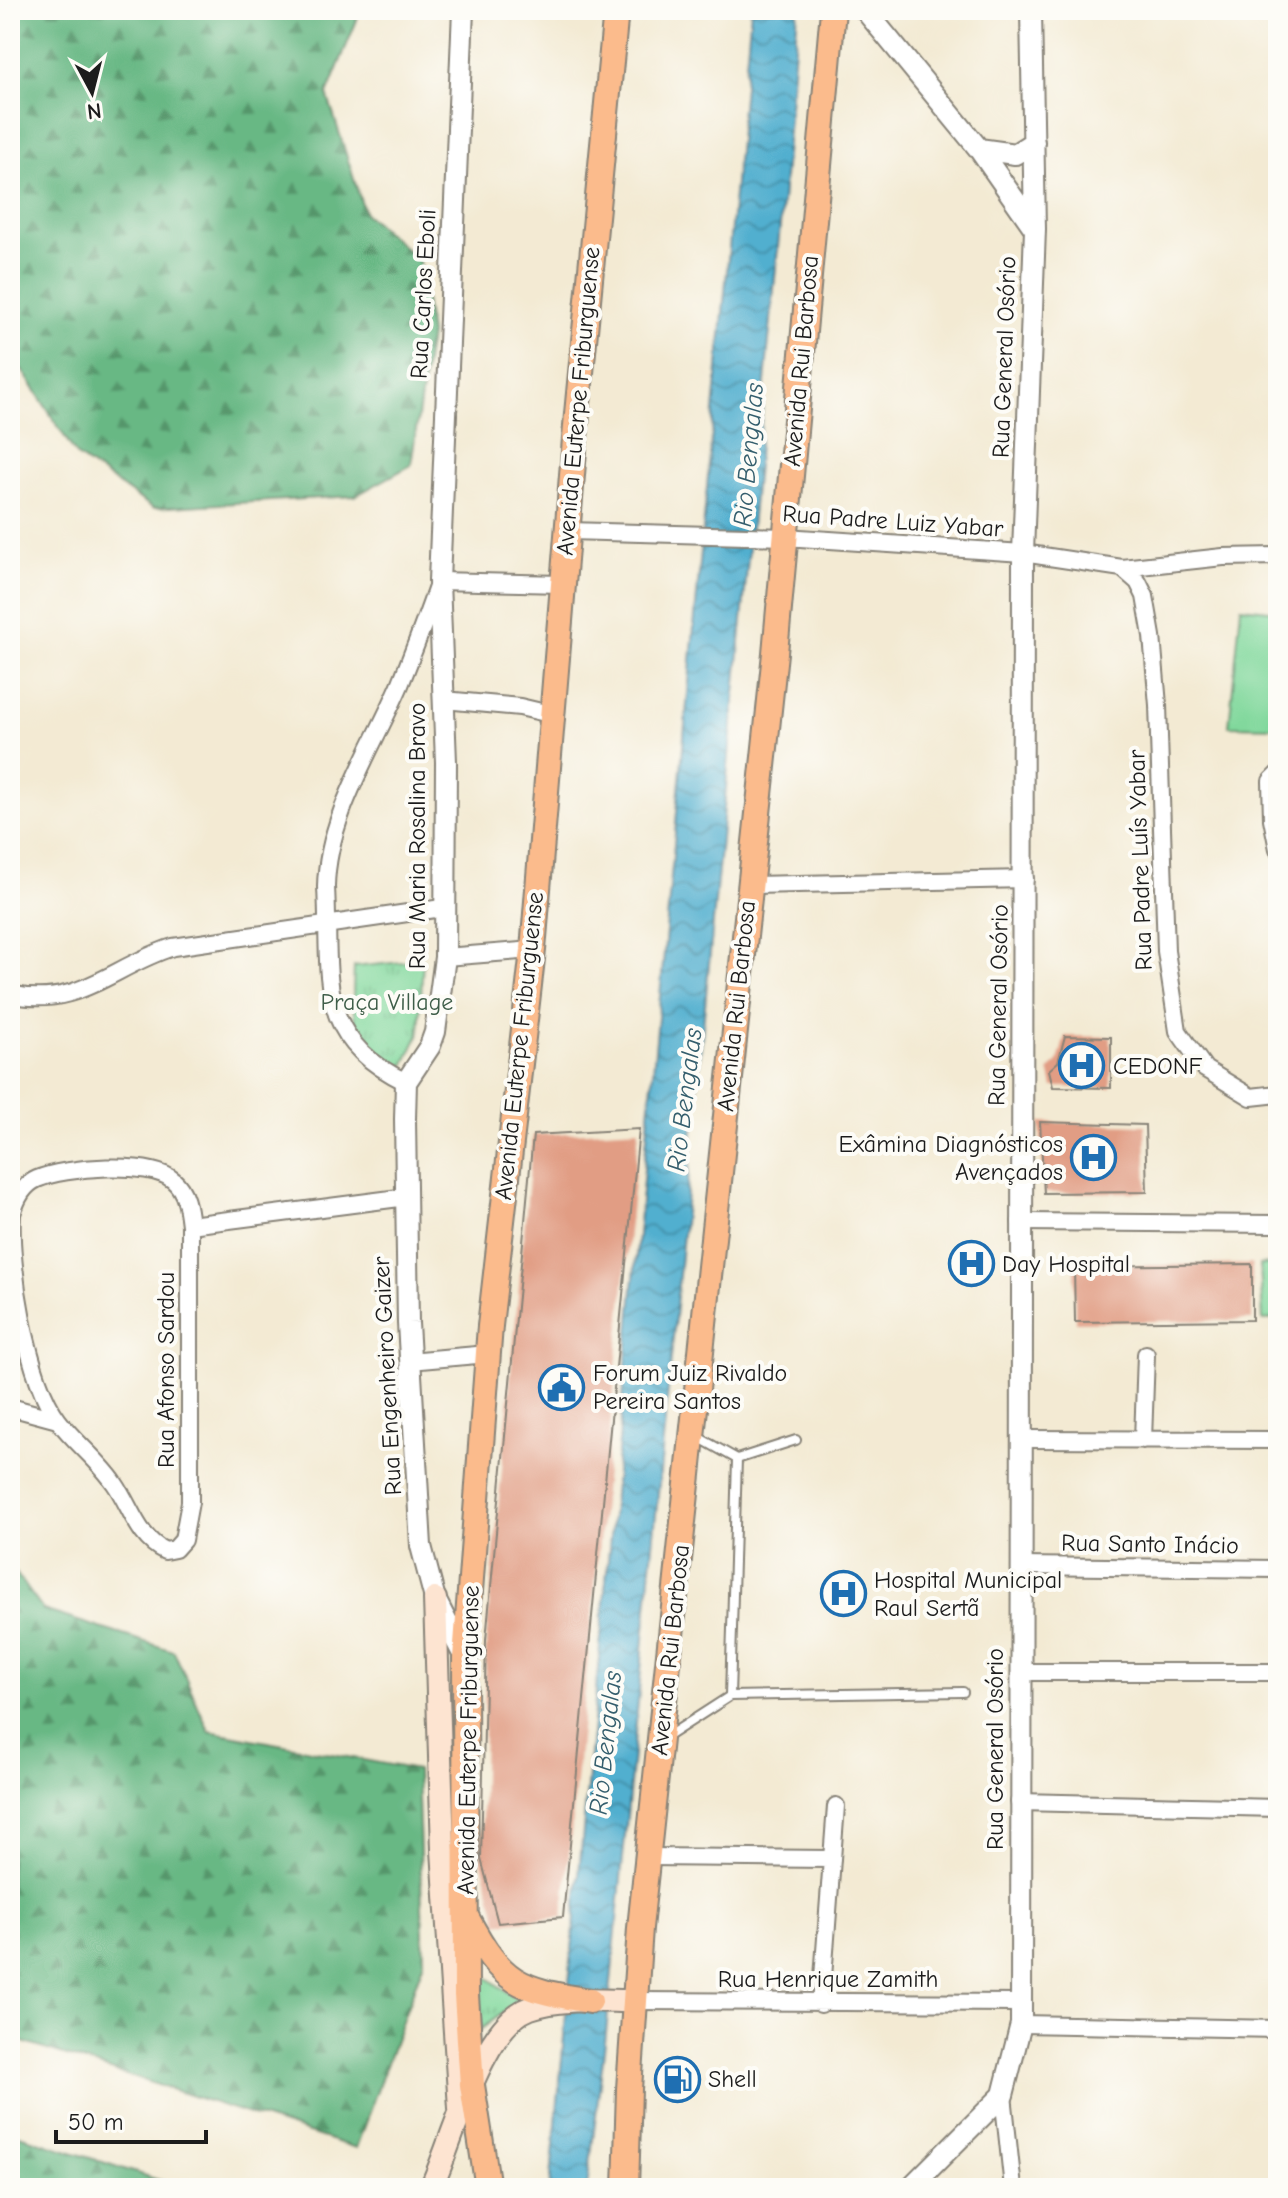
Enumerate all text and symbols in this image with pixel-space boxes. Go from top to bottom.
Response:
north arrow [52,52,132,132]
text: N [86,97,103,125]
street label: Rua Carlos Eboli [405,208,441,380]
street label: Avenida Euterpe Friburguense [551,246,605,556]
street label: Avenida Rui Barbosa [778,254,824,468]
street label: Rua General Osório [986,256,1022,458]
water label: Rio Bengalas [728,382,770,528]
street label: Rua Padre Luiz Yabar [782,499,1005,543]
street label: Rua Maria Rosalina Bravo [403,703,431,969]
street label: Rua Padre Luís Yabar [1122,749,1158,971]
street label: Avenida Euterpe Friburguense [489,891,549,1201]
street label: Avenida Rui Barbosa [711,899,761,1113]
street label: Rua General Osório [982,904,1014,1106]
park label: Praça Village [321,988,453,1016]
water label: Rio Bengalas [661,1026,709,1173]
hospital icon: CEDONF [1058,1042,1106,1090]
place label: CEDONF [1113,1052,1203,1080]
place label: Exâmina Diagnósticos Avençados [839,1130,1063,1186]
hospital icon: Exâmina Diagnósticos Avençados [1070,1134,1118,1182]
hospital icon: Day Hospital [947,1240,995,1288]
place label: Day Hospital [1002,1250,1130,1278]
street label: Rua Engenheiro Gaizer [367,1255,407,1496]
street label: Rua Afonso Sardou [152,1272,180,1468]
place label: Forum Juiz Rivaldo Pereira Santos [593,1359,787,1415]
public building icon: Forum Juiz Rivaldo Pereira Santos [538,1363,586,1411]
street label: Rua Santo Inácio [1061,1528,1239,1560]
street label: Avenida Rui Barbosa [645,1543,695,1757]
place label: Hospital Municipal Raul Sertã [874,1566,1062,1622]
hospital icon: Hospital Municipal Raul Sertã [819,1570,867,1618]
street label: Avenida Euterpe Friburguense [451,1585,485,1895]
street label: Rua General Osório [981,1648,1009,1850]
water label: Rio Bengalas [584,1670,628,1816]
street label: Rua Henrique Zamith [718,1965,938,1993]
fuel station icon: Shell [653,2055,701,2103]
place label: Shell [708,2065,757,2093]
scale bar [56,2094,206,2144]
text: 50 m [68,2108,124,2136]

